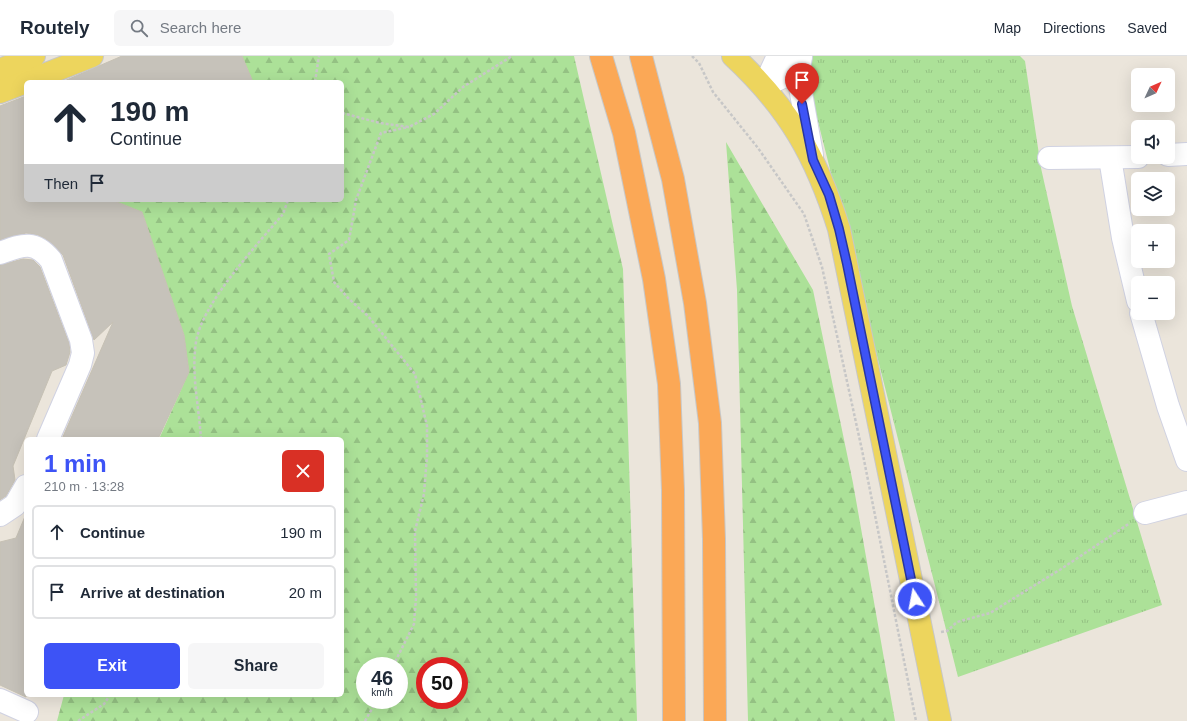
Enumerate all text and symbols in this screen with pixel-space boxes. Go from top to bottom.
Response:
search box [114,10,394,46]
text: Routely [20,17,90,38]
icon: search [128,17,150,39]
text: Search here [160,19,241,36]
text: Map [994,20,1021,36]
text: Directions [1043,20,1105,36]
text: Saved [1127,20,1167,36]
pin [785,63,819,104]
north arrow [1131,68,1175,112]
map controls [1131,68,1175,320]
icon: arrive [791,69,813,91]
icon: ahead [44,96,96,148]
text: 190 m [110,96,189,127]
button: sound [1131,120,1175,164]
text: Continue [110,129,182,149]
icon: arrive [86,172,108,194]
button: layers [1131,172,1175,216]
text: Then [44,175,78,192]
button: + [1131,224,1175,268]
button: − [1131,276,1175,320]
text: 1 min [44,450,107,477]
button: close [282,450,324,492]
text: 210 m · 13:28 [44,479,124,494]
icon: ahead [46,521,68,543]
text: Continue [80,524,145,541]
text: 190 m [280,524,322,541]
position arrow [894,578,936,620]
icon: arrive [46,581,68,603]
text: Arrive at destination [80,584,225,601]
text: 20 m [289,584,322,601]
button: Exit [44,643,180,689]
button: Share [188,643,324,689]
speed limit sign: 50 [416,657,468,709]
text: 46 [371,667,393,689]
text: km/h [371,687,393,698]

